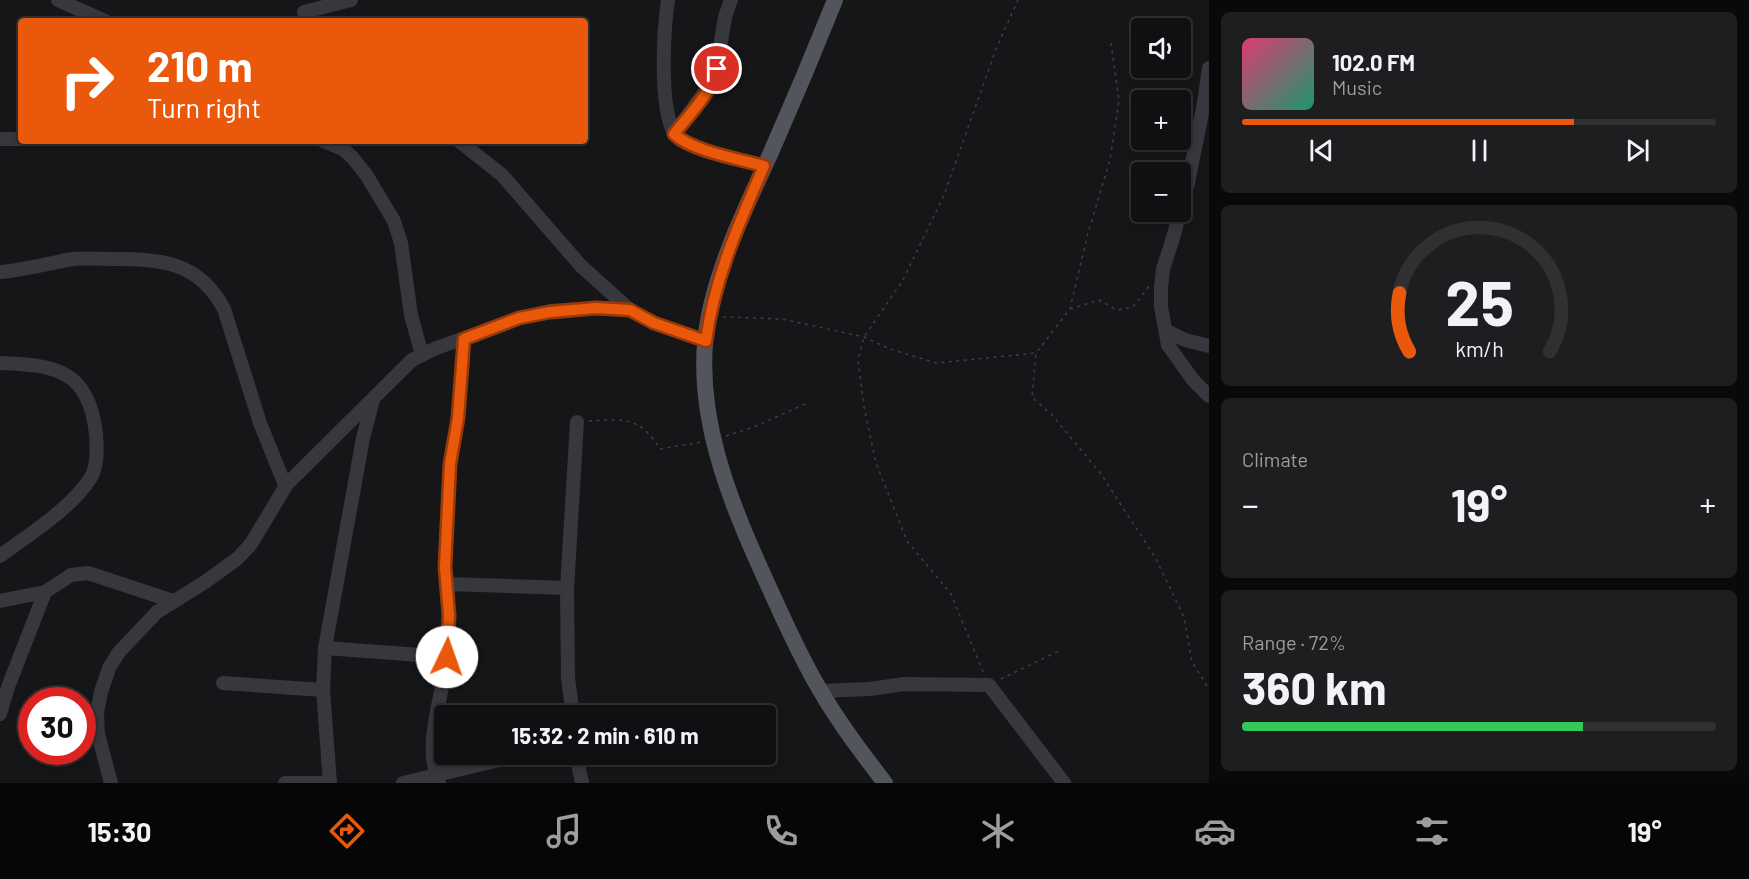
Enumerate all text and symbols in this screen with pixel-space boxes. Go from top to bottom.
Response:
map controls [1131,18,1191,222]
button: sound [1131,18,1191,78]
text: 210 m [147,40,253,90]
icon: right [48,42,126,120]
pin [691,43,742,94]
text: 102.0 FM [1332,49,1415,75]
icon: arrive [700,52,733,85]
text: Music [1332,75,1382,99]
button: + [1131,90,1191,150]
text: Turn right [147,91,261,123]
icon: previous [1305,134,1338,167]
icon: pause [1463,134,1496,167]
icon: next [1621,134,1654,167]
button: − [1131,162,1191,222]
text: 25 [1445,264,1513,338]
text: km/h [1455,337,1503,362]
text: Climate [1242,447,1308,471]
text: 19° [1451,477,1507,531]
text: − [1242,484,1259,524]
text: + [1700,484,1716,524]
position arrow [415,625,479,689]
text: Range · 72% [1242,630,1346,654]
text: 360 km [1242,660,1387,714]
speed limit sign: 30 [18,687,96,765]
text: 15:32 · 2 min · 610 m [511,722,699,748]
icon: directions [326,810,368,852]
icon: music [543,810,585,852]
icon: phone [760,810,802,852]
icon: climate [977,810,1019,852]
icon: car [1194,810,1236,852]
icon: filters [1411,810,1453,852]
text: 15:30 [87,815,151,847]
text: 19° [1627,815,1662,847]

